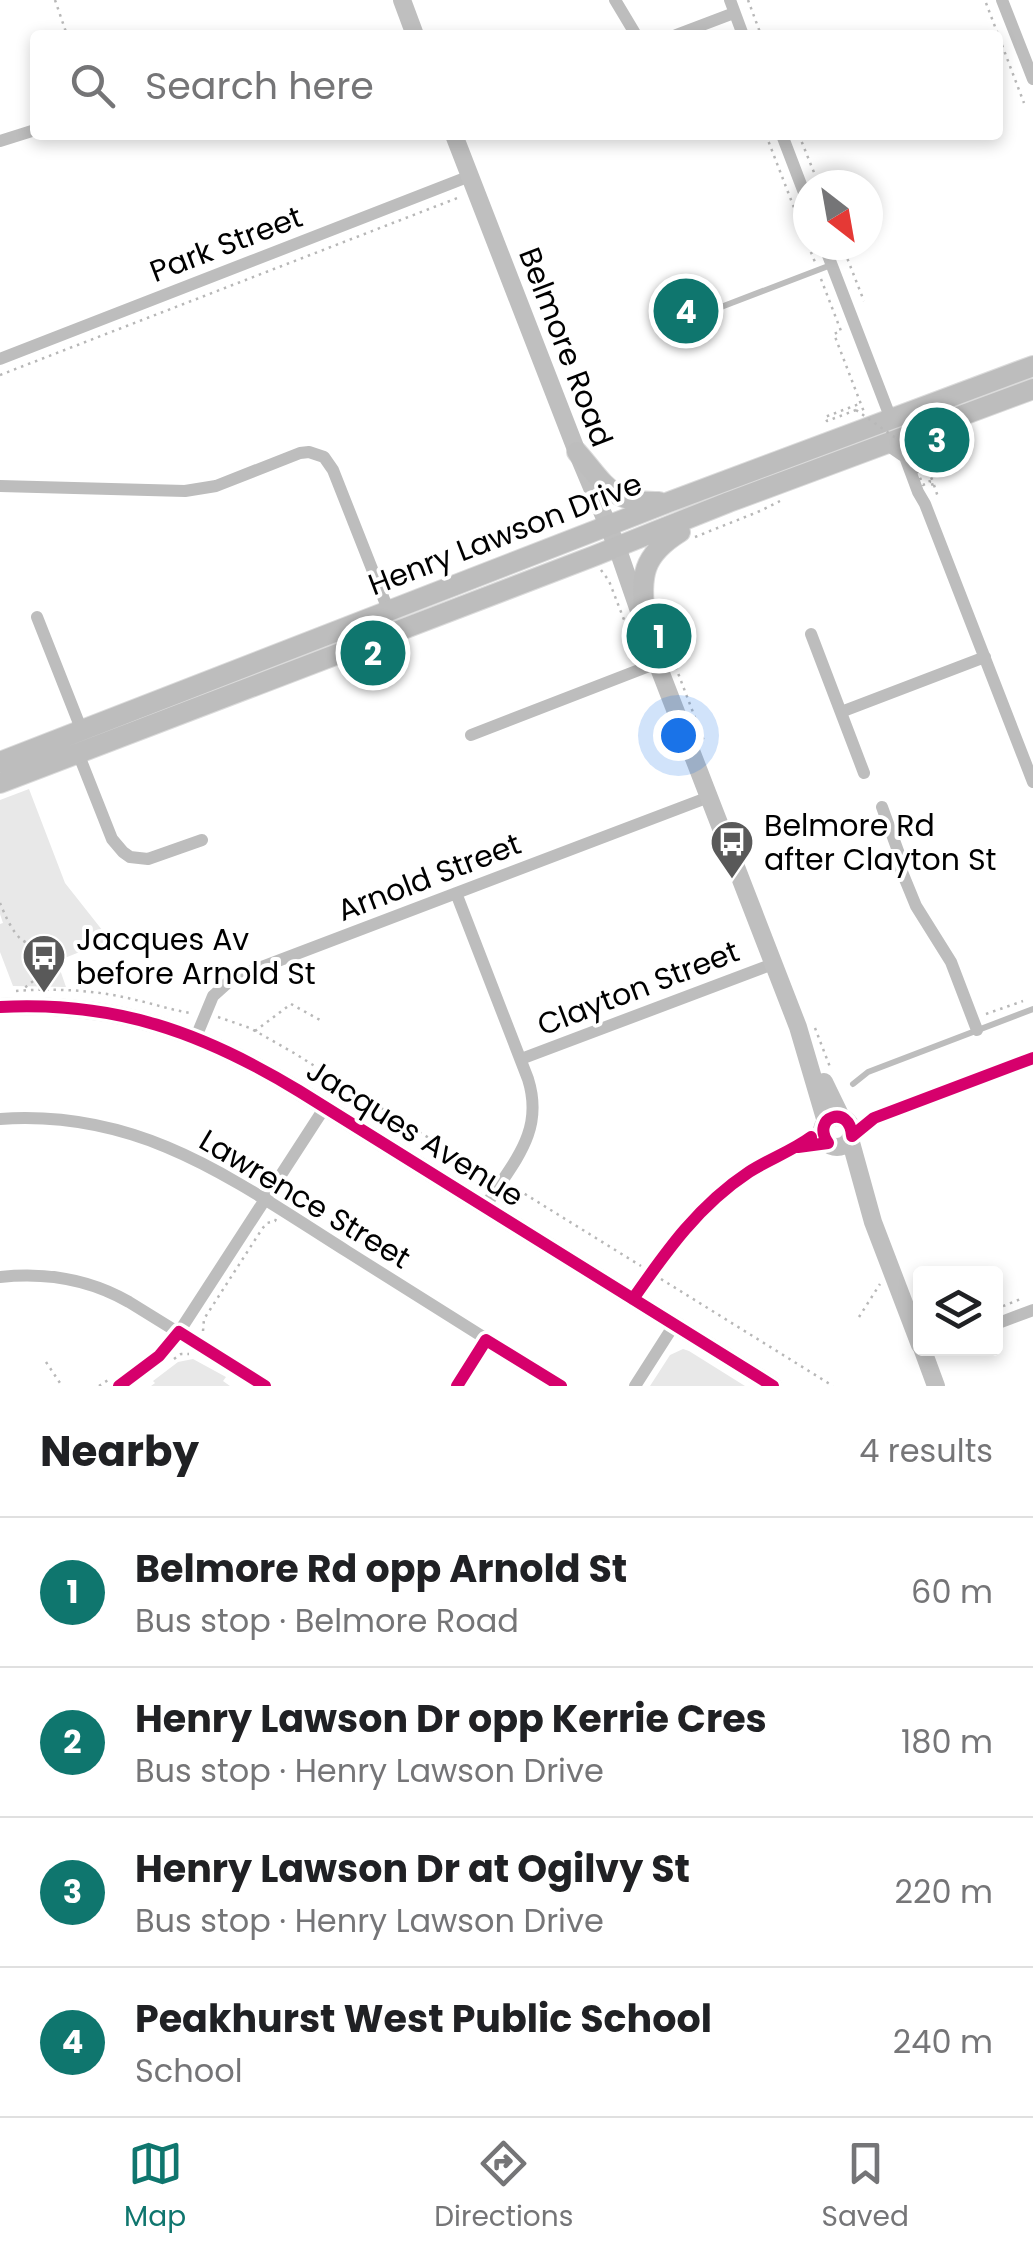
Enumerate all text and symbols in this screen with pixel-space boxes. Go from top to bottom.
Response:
search box [30,30,1003,140]
icon: search [65,58,120,113]
text: Search here [145,59,374,112]
north arrow [793,170,883,260]
street label: Park Street [144,195,308,293]
street label: Belmore Road [508,241,624,453]
pin: 4 [654,274,718,348]
pin: 3 [904,402,970,478]
street label: Henry Lawson Drive [362,462,648,606]
pin: 1 [626,598,692,674]
pin: 2 [340,616,406,690]
your location [653,710,704,761]
place label: Belmore Rd after Clayton St [764,804,996,881]
bus stop icon: Belmore Rd after Clayton St [709,819,755,880]
street label: Arnold Street [331,822,527,932]
place label: Jacques Av before Arnold St [76,918,316,995]
street label: Clayton Street [531,930,745,1046]
bus stop icon: Jacques Av before Arnold St [21,933,67,994]
street label: Jacques Avenue [298,1049,532,1217]
street label: Lawrence Street [191,1119,419,1279]
map controls [913,1266,1003,1356]
button: layers [913,1266,1003,1356]
text: Nearby [40,1422,199,1481]
text: 4 results [859,1428,993,1473]
text: Belmore Rd opp Arnold St [135,1542,627,1595]
text: 1 [66,1569,79,1614]
text: 60 m [911,1569,993,1614]
text: Bus stop · Belmore Road [135,1598,519,1643]
text: Henry Lawson Dr opp Kerrie Cres [135,1692,767,1745]
text: 2 [63,1719,82,1764]
text: 180 m [901,1719,993,1764]
text: Bus stop · Henry Lawson Drive [135,1748,604,1793]
text: Henry Lawson Dr at Ogilvy St [135,1842,690,1895]
text: 3 [63,1869,82,1914]
text: 220 m [895,1869,993,1914]
text: Bus stop · Henry Lawson Drive [135,1898,604,1943]
text: Peakhurst West Public School [135,1992,712,2045]
text: 4 [62,2019,83,2064]
text: 240 m [893,2019,993,2064]
text: School [135,2048,243,2093]
tab: Map [124,2136,186,2238]
tab: Directions [434,2136,573,2238]
tab: Saved [822,2136,909,2238]

